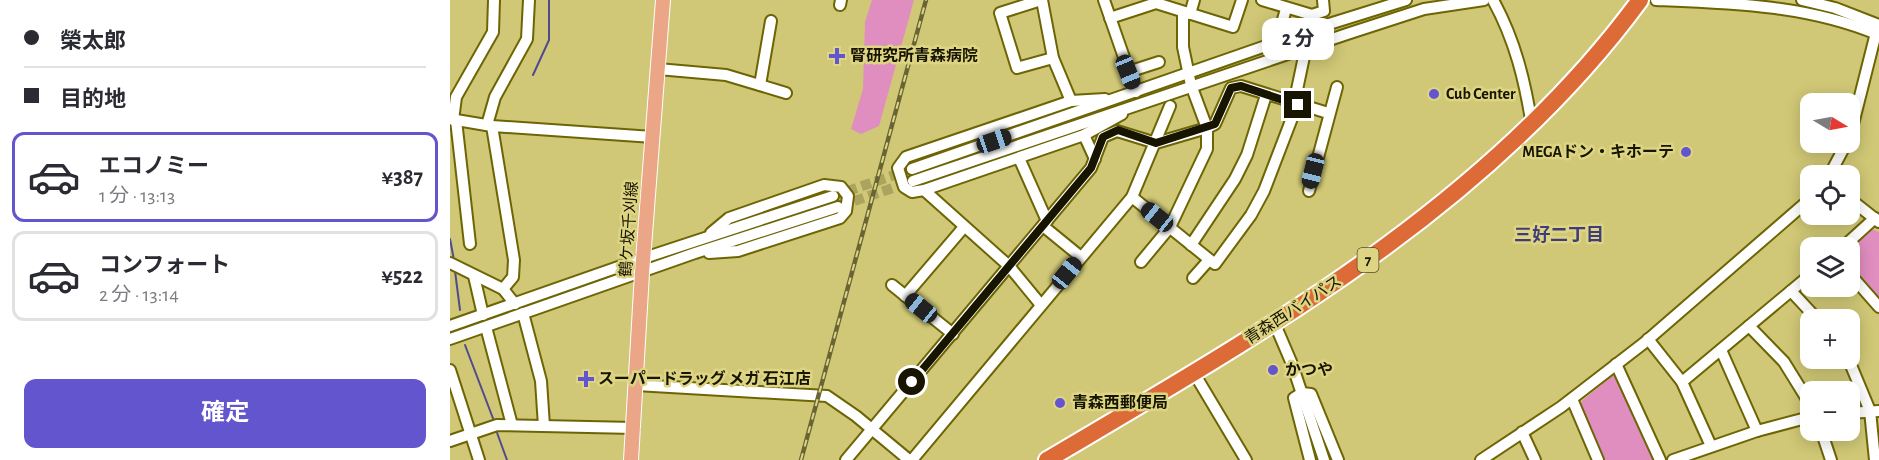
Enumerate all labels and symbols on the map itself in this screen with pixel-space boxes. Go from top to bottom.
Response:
callout: 2 分 [1262,18,1334,60]
marker: 腎研究所青森病院 [828,47,846,65]
place label: 腎研究所青森病院 [850,47,978,64]
car [1113,52,1143,92]
place label: Cub Center [1446,86,1516,102]
marker: Cub Center [1427,87,1441,101]
route end [1284,91,1311,118]
north arrow [1800,93,1860,153]
car [974,127,1014,155]
place label: MEGAドン・キホーテ [1522,143,1674,160]
marker: MEGAドン・キホーテ [1679,145,1693,159]
car [1300,151,1326,191]
street label: 鶴ケ坂千刈線 [617,180,640,277]
car [1137,199,1177,235]
district label: 三好二丁目 [1514,225,1604,245]
road number: 7 [1358,248,1378,272]
car [1049,253,1085,293]
street label: 青森西バイパス [1241,272,1344,347]
car [901,290,941,326]
place label: かつや [1285,361,1333,378]
marker: かつや [1266,363,1280,377]
route start [898,368,925,395]
place label: スーパードラッグ メガ 石江店 [598,369,811,387]
marker: スーパードラッグ メガ 石江店 [579,372,593,386]
place label: 青森西郵便局 [1072,394,1168,411]
marker: 青森西郵便局 [1053,396,1067,410]

